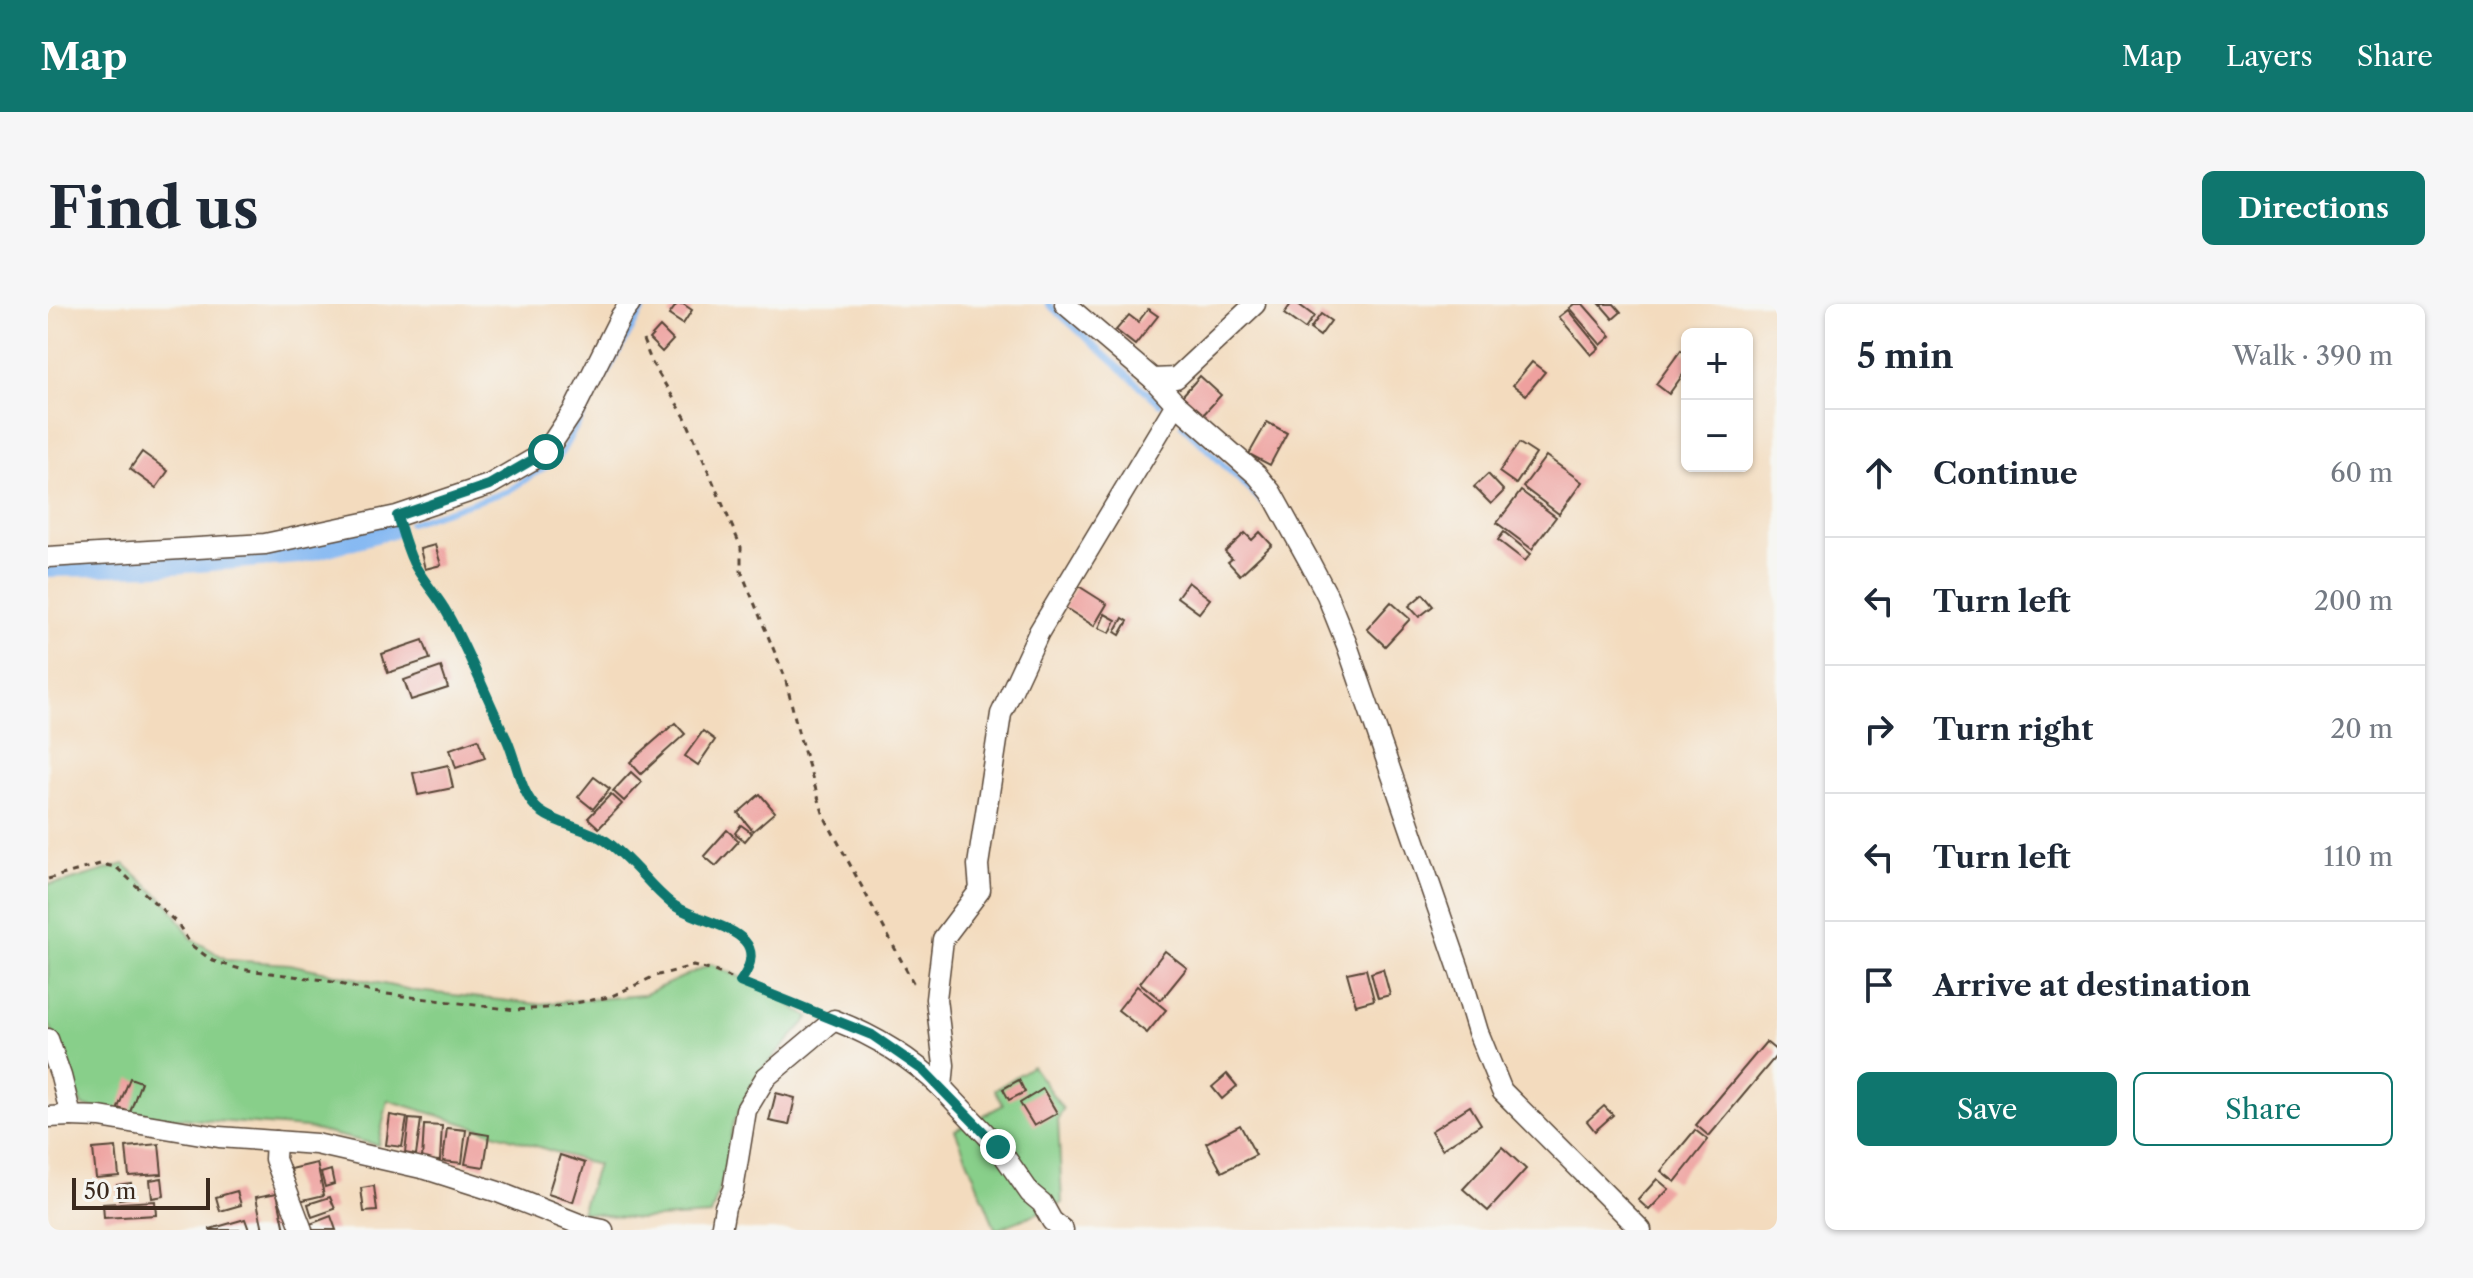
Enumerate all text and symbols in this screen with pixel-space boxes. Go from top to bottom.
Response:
text: Map [40,33,128,80]
text: Map [2122,39,2182,73]
text: Layers [2226,39,2313,73]
text: Share [2357,39,2433,73]
button: Directions [2202,171,2425,245]
text: Find us [48,174,259,243]
map controls [1681,328,1753,472]
button: + [1681,328,1753,400]
text: 5 min [1857,335,1954,377]
text: Walk · 390 m [2233,340,2393,372]
button: − [1681,400,1753,472]
route start [528,434,564,470]
icon: ahead [1857,451,1901,495]
text: Continue [1933,455,2078,492]
text: 60 m [2330,457,2393,489]
icon: left [1857,579,1901,623]
text: Turn left [1933,583,2070,620]
text: 200 m [2314,585,2393,617]
icon: right [1857,707,1901,751]
text: Turn right [1933,711,2093,748]
text: 20 m [2330,713,2393,745]
icon: left [1857,835,1901,879]
text: Turn left [1933,839,2070,876]
text: 110 m [2324,841,2393,873]
icon: arrive [1857,963,1901,1007]
text: Arrive at destination [1933,967,2251,1004]
button: Save [1857,1072,2117,1146]
button: Share [2133,1072,2393,1146]
route end [980,1129,1016,1165]
scale bar [72,1174,210,1210]
text: 50 m [84,1178,136,1205]

